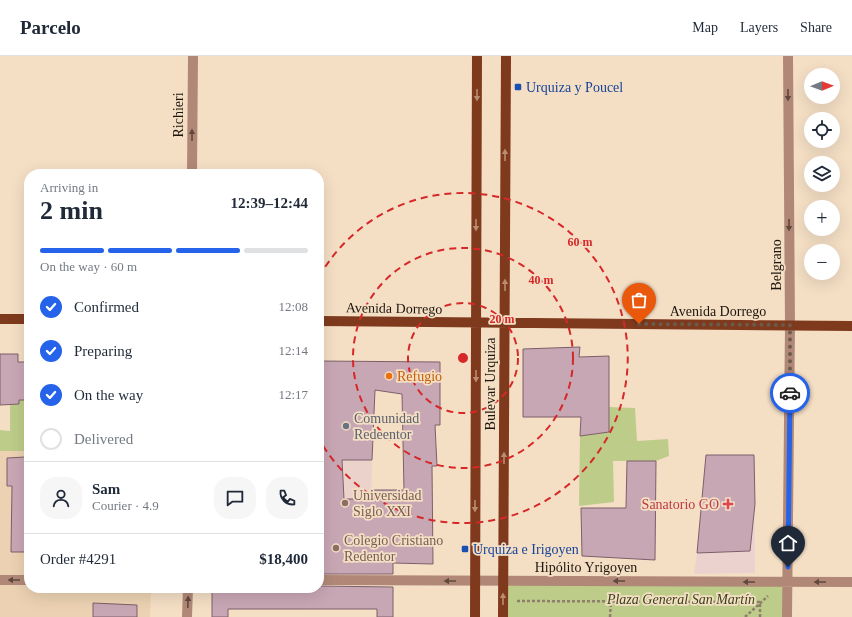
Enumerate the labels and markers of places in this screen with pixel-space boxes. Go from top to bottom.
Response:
place label: Urquiza y Poucel [526,80,623,95]
marker: Urquiza y Poucel [513,82,523,92]
pin [622,283,656,324]
centre of rings [456,351,470,365]
place label: Refugio [397,369,442,384]
marker: Refugio [384,371,394,381]
place label: Comunidad Redeentor [354,411,419,442]
marker: Comunidad Redeentor [341,421,351,431]
place label: Universidad Siglo XXI [353,488,421,519]
place label: Sanatorio GO [642,497,719,512]
marker: Universidad Siglo XXI [340,498,350,508]
marker: Sanatorio GO [722,498,734,510]
pin [771,526,805,567]
place label: Colegio Cristiano Redentor [344,533,443,564]
place label: Urquiza e Irigoyen [473,542,579,557]
marker: Colegio Cristiano Redentor [331,543,341,553]
marker: Urquiza e Irigoyen [460,544,470,554]

